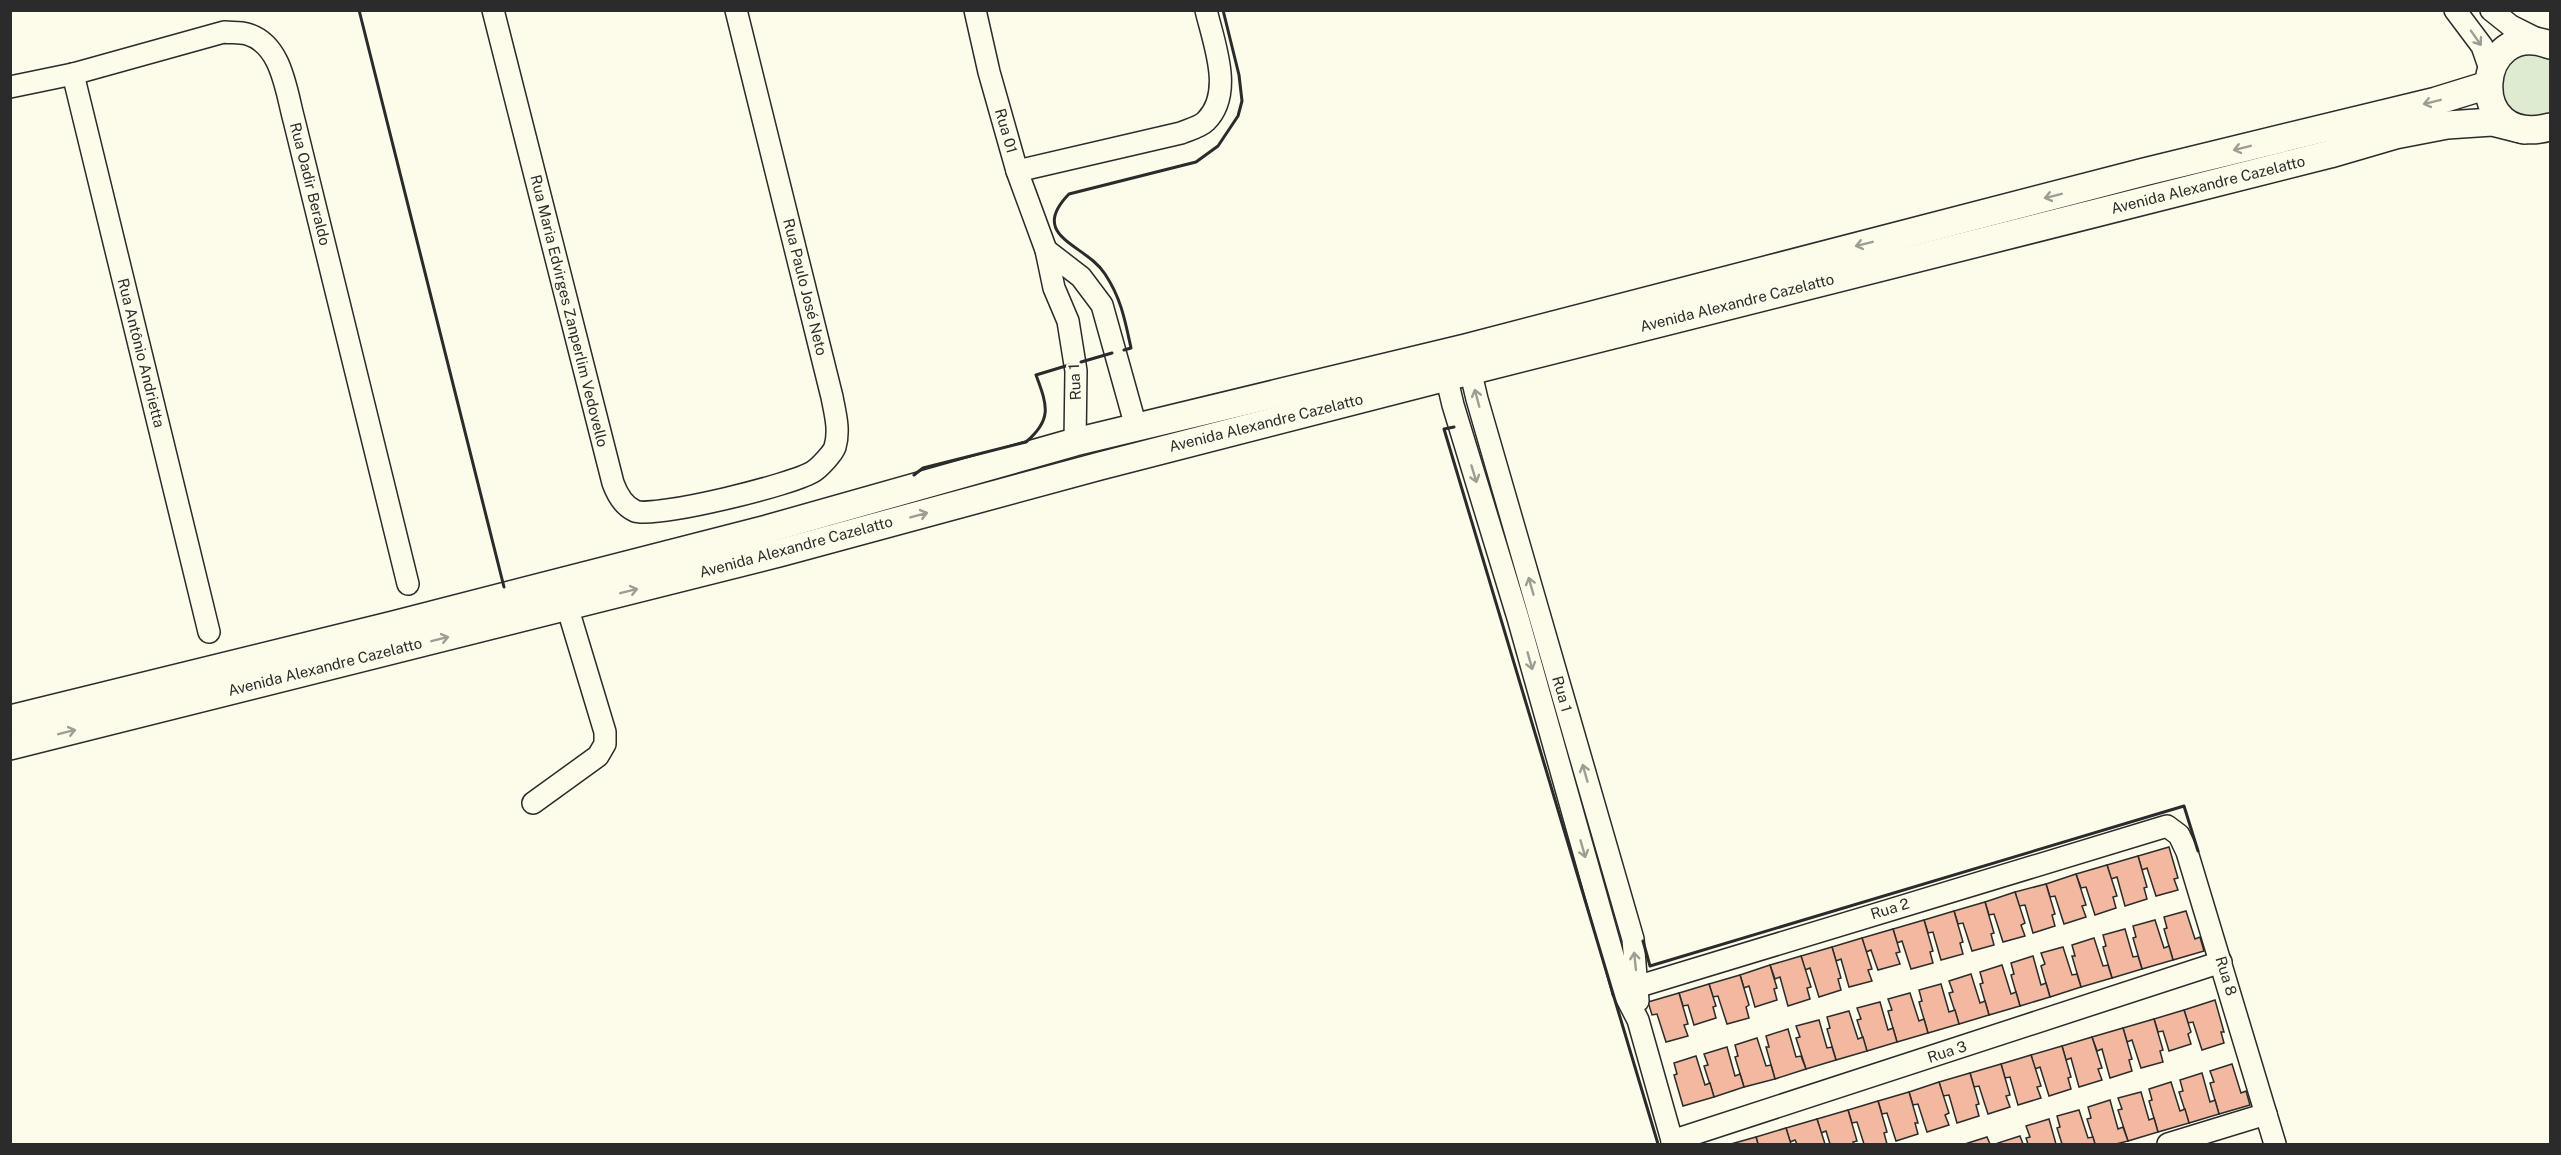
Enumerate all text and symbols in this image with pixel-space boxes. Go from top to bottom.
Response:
one-way arrow [2470,29,2482,45]
one-way arrow [2422,96,2441,108]
street label: Rua 01 [992,106,1021,155]
street label: Rua Oadir Beraldo [287,121,334,247]
one-way arrow [2233,143,2252,155]
street label: Avenida Alexandre Cazelatto [2109,152,2307,217]
street label: Rua Maria Edvirges Zanperlim Vedovello [527,173,612,449]
one-way arrow [2044,190,2063,202]
street label: Rua Paulo José Neto [780,217,831,357]
one-way arrow [1855,239,1874,251]
street label: Avenida Alexandre Cazelatto [1638,270,1836,335]
street label: Rua Antônio Andrietta [115,276,168,429]
street label: Rua 1 [1065,363,1084,401]
one-way arrow [1471,389,1482,408]
street label: Avenida Alexandre Cazelatto [1167,390,1365,455]
one-way arrow [1469,464,1480,483]
one-way arrow [909,509,928,520]
street label: Avenida Alexandre Cazelatto [697,512,894,581]
one-way arrow [1525,577,1536,596]
one-way arrow [619,584,638,596]
one-way arrow [430,632,449,644]
street label: Avenida Alexandre Cazelatto [226,634,424,699]
one-way arrow [1525,651,1536,670]
street label: Rua 1 [1549,674,1576,714]
one-way arrow [57,726,76,738]
one-way arrow [1579,764,1590,783]
one-way arrow [1578,839,1589,858]
street label: Rua 2 [1868,895,1911,922]
one-way arrow [1629,952,1640,972]
street label: Rua 8 [2212,954,2241,998]
street label: Rua 3 [1925,1037,1969,1066]

